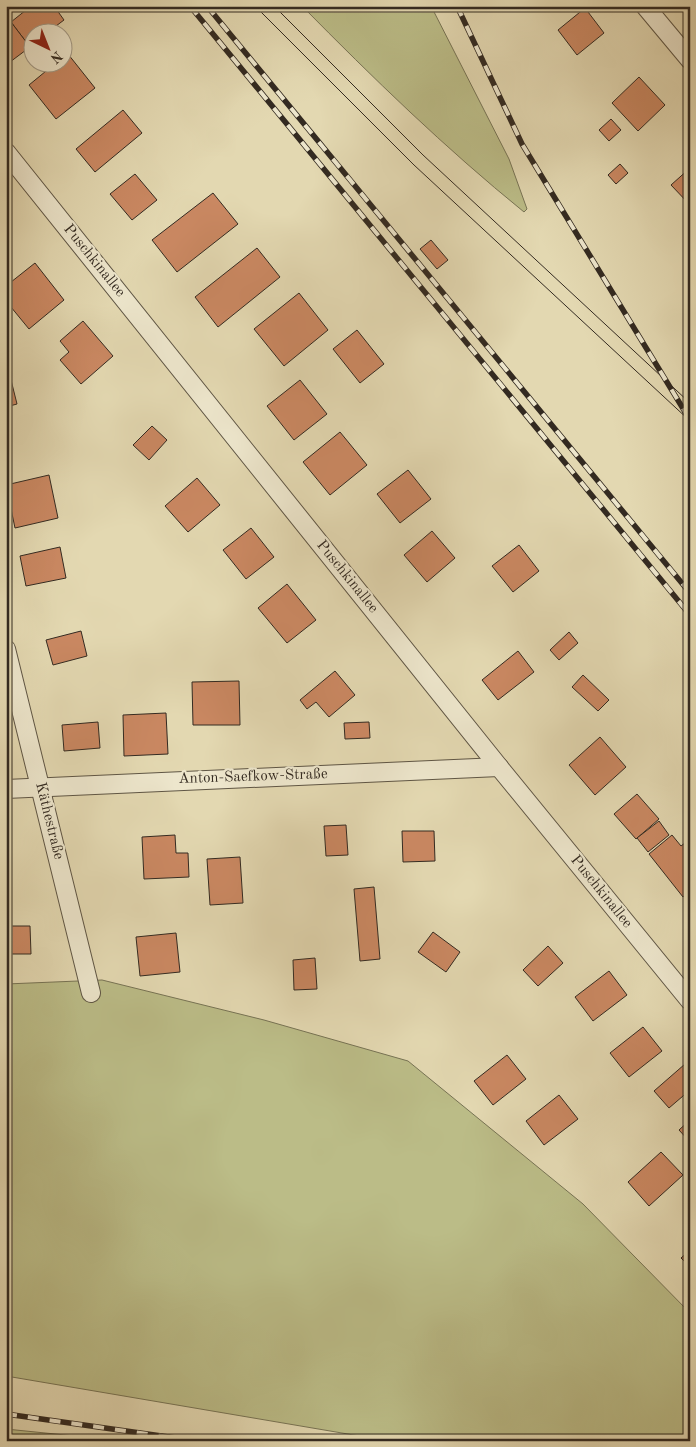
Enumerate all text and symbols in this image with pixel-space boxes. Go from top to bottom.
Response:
north arrow [22,22,72,72]
text: N [47,48,65,66]
street label: Puschkinallee [60,222,128,300]
street label: Puschkinallee [313,538,381,616]
street label: Anton-Saefkow-Straße [178,767,328,787]
street label: Käthestraße [32,781,66,861]
street label: Puschkinallee [567,853,635,931]

